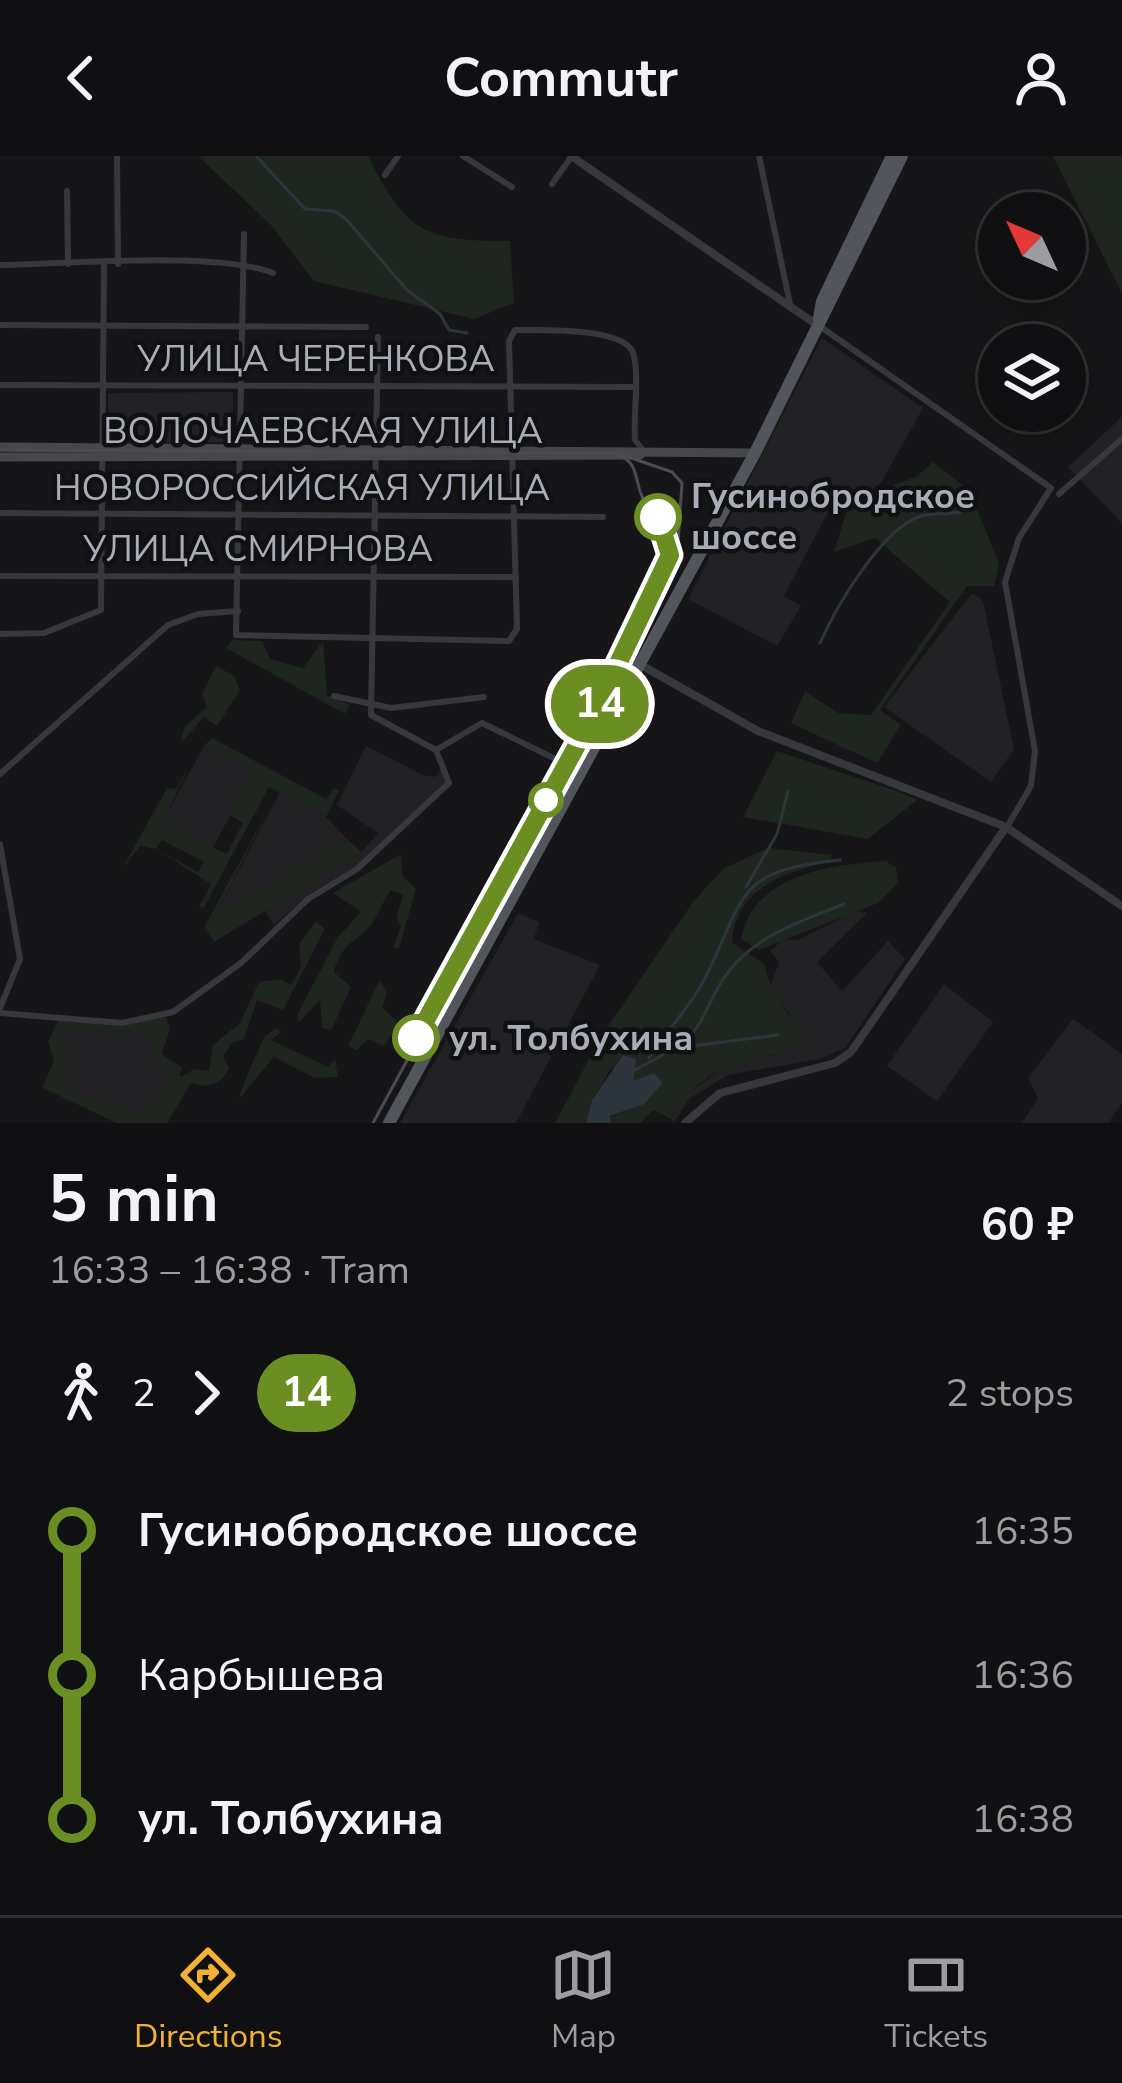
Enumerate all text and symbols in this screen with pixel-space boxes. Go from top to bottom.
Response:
text: Commutr [444,41,678,115]
icon: back [48,45,114,111]
icon: person [1008,45,1074,111]
north arrow [978,192,1086,300]
map controls [978,192,1086,432]
button: layers [978,324,1086,432]
street label: УЛИЦА ЧЕРЕНКОВА [136,335,495,384]
street label: ВОЛОЧАЕВСКАЯ УЛИЦА [103,407,543,456]
street label: НОВОРОССИЙСКАЯ УЛИЦА [54,464,550,513]
place label: Гусинобродское шоссе [691,472,975,562]
marker: Гусинобродское шоссе [636,495,680,539]
street label: УЛИЦА СМИРНОВА [82,525,433,574]
line badge: 14 [546,665,654,743]
text: 14 [575,675,625,732]
unlabelled marker [530,784,562,816]
place label: ул. Толбухина [449,1014,694,1063]
marker: ул. Толбухина [394,1016,438,1060]
text: 5 min [48,1154,219,1244]
text: 60 ₽ [981,1195,1074,1256]
text: 16:33 – 16:38 · Tram [48,1244,410,1297]
icon: walk [48,1360,114,1426]
icon: forward [173,1360,239,1426]
text: 14 [281,1364,332,1421]
text: 2 [132,1367,155,1420]
text: 2 stops [945,1367,1074,1420]
text: Гусинобродское шоссе [138,1501,638,1562]
text: 16:35 [972,1505,1074,1558]
text: Карбышева [138,1645,385,1706]
text: 16:36 [972,1649,1074,1702]
text: ул. Толбухина [138,1789,444,1850]
text: 16:38 [972,1793,1074,1846]
tab: Directions [134,1942,283,2059]
tab: Map [550,1942,616,2059]
tab: Tickets [884,1942,988,2059]

